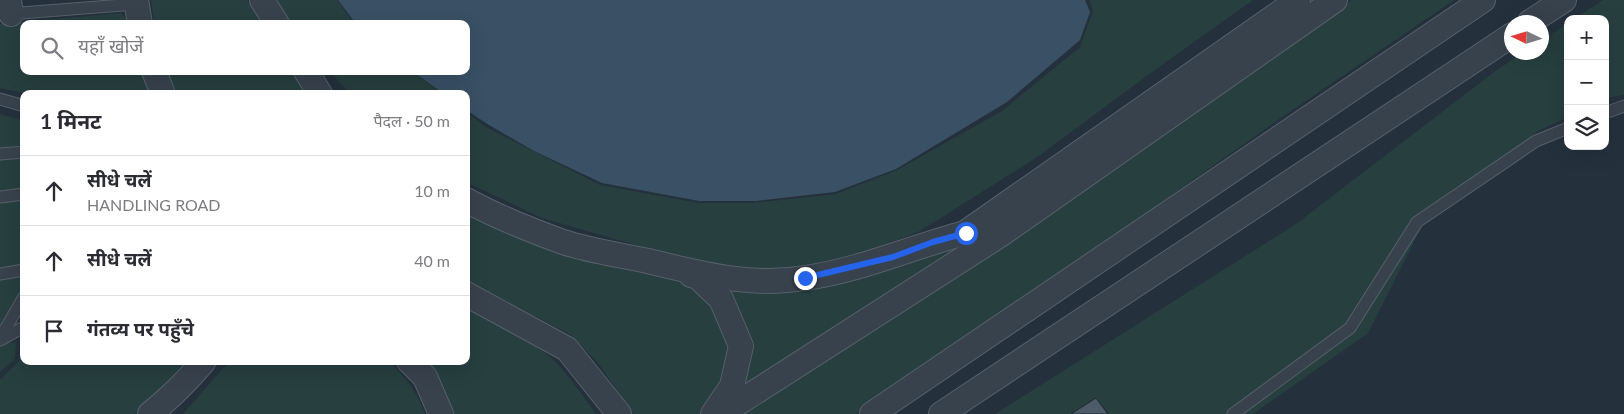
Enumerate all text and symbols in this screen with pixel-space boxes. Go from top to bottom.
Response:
north arrow [1504,15,1549,60]
map controls [1564,15,1609,150]
button: + [1564,15,1609,60]
search box [20,20,470,75]
icon: search [38,34,66,62]
text: यहाँ खोजें [78,34,143,57]
button: − [1564,60,1609,105]
button: layers [1564,105,1609,150]
text: 1 मिनट [40,108,101,133]
text: पैदल · 50 m [373,111,450,130]
text: सीधे चलें [87,168,152,191]
icon: ahead [40,177,68,205]
text: 10 m [414,181,450,200]
text: HANDLING ROAD [87,195,221,214]
route start [955,222,978,245]
icon: ahead [40,247,68,275]
text: सीधे चलें [87,247,152,270]
text: 40 m [414,251,450,270]
route end [794,267,817,290]
icon: arrive [40,317,68,345]
text: गंतव्य पर पहुँचे [87,317,194,340]

